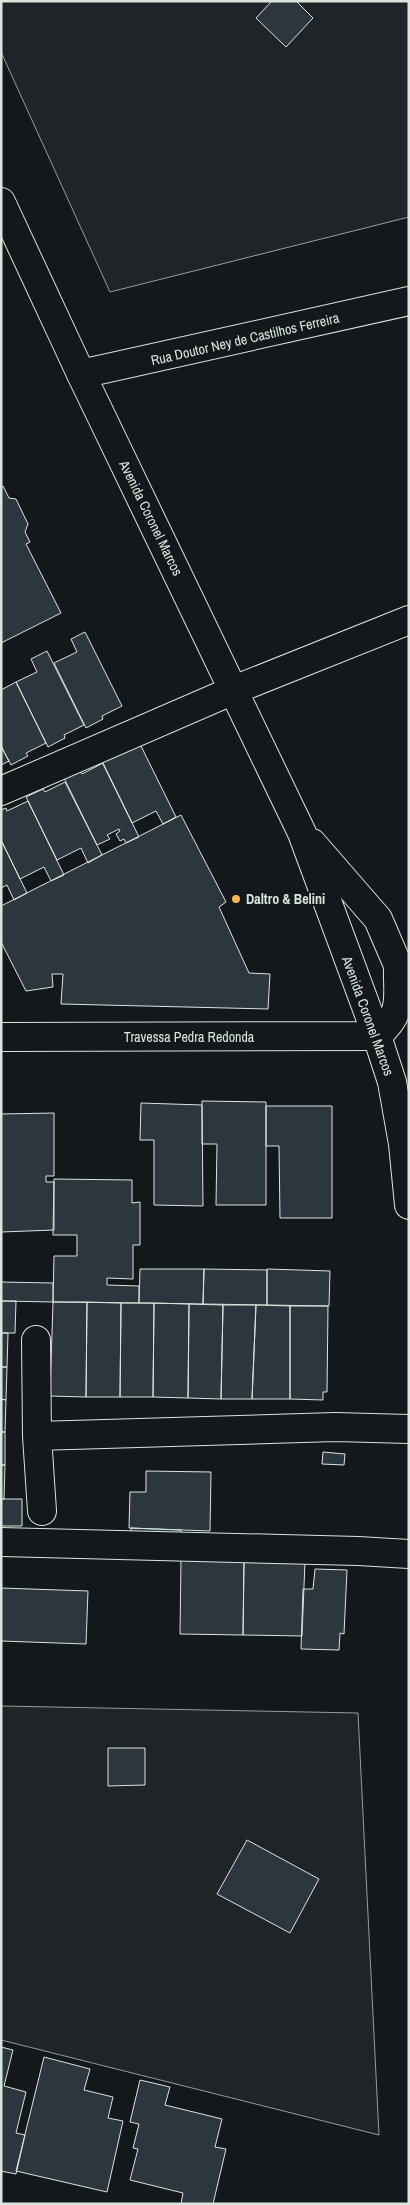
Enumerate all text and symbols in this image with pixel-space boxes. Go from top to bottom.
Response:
street label: Rua Doutor Ney de Castilhos Ferreira [149,308,342,369]
street label: Avenida Coronel Marcos [115,456,187,579]
place label: Daltro & Belini [246,890,325,908]
marker: Daltro & Belini [230,893,242,905]
street label: Avenida Coronel Marcos [338,953,398,1079]
street label: Travessa Pedra Redonda [124,1028,255,1046]

